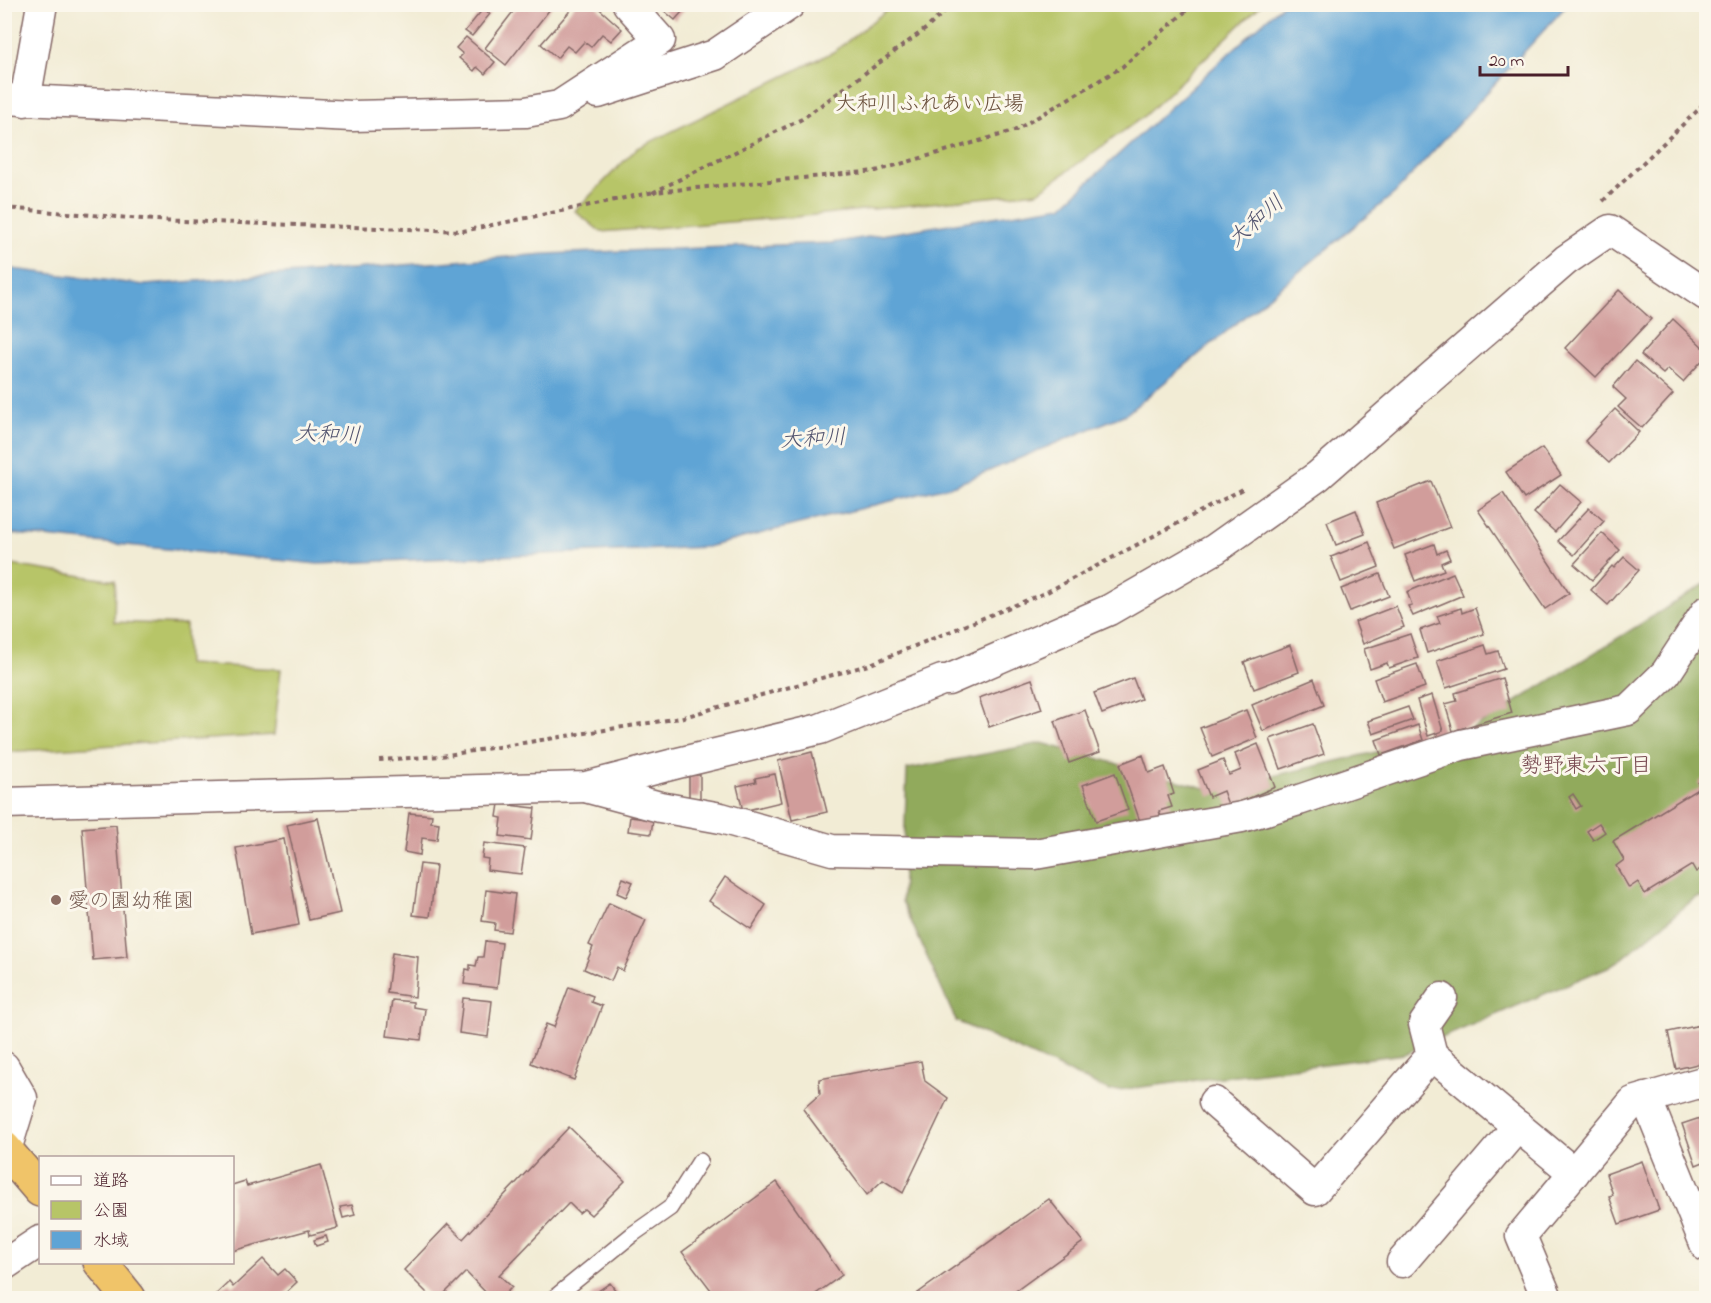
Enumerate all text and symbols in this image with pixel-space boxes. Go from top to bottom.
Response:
scale bar [1480,39,1568,77]
text: 20 m [1489,49,1524,75]
park label: 大和川ふれあい広場 [836,90,1025,120]
water label: 大和川 [1222,189,1292,256]
water label: 大和川 [294,419,361,453]
water label: 大和川 [779,422,847,458]
district label: 勢野東六丁目 [1520,751,1652,783]
place label: 愛の園幼稚園 [68,887,194,917]
marker: 愛の園幼稚園 [49,893,63,907]
legend [39,1156,234,1264]
text: 道路 [93,1169,129,1195]
text: 公園 [93,1199,129,1225]
text: 水域 [93,1229,129,1255]

